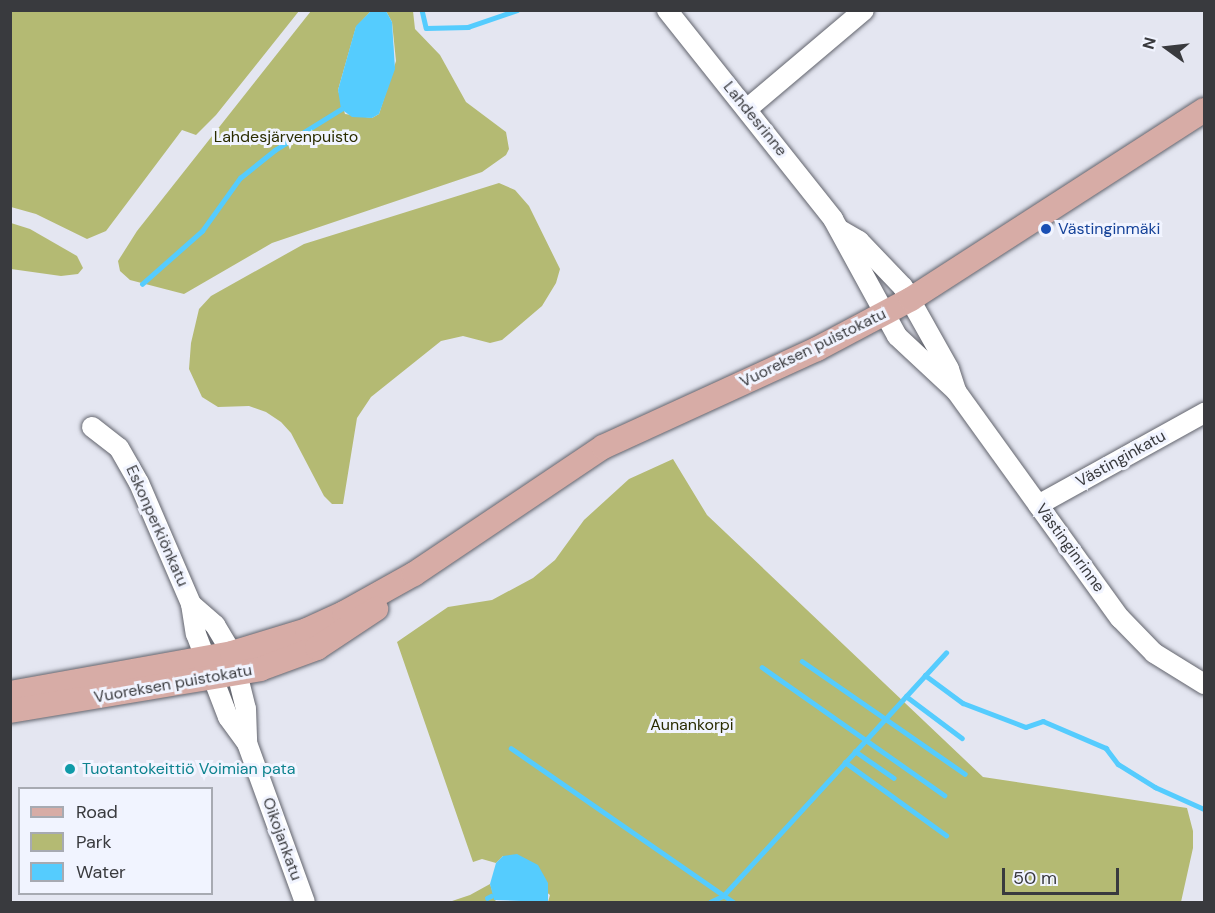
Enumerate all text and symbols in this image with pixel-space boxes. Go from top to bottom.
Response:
north arrow [1137,18,1197,78]
text: N [1137,35,1161,52]
street label: Lahdesrinne [719,78,791,160]
park label: Lahdesjärvenpuisto [214,127,358,147]
place label: Västinginmäki [1058,219,1160,239]
marker: Västinginmäki [1039,222,1053,236]
street label: Vuoreksen puistokatu [737,304,889,392]
street label: Västinginkatu [1073,427,1169,491]
street label: Eskonperkiönkatu [122,462,192,590]
street label: Västinginrinne [1031,500,1109,596]
street label: Vuoreksen puistokatu [92,661,254,707]
park label: Aunankorpi [650,715,734,735]
place label: Tuotantokeittiö Voimian pata [82,759,295,779]
marker: Tuotantokeittiö Voimian pata [63,762,77,776]
legend [18,787,213,895]
street label: Oikojankatu [258,795,306,883]
text: Road [76,800,118,824]
text: Park [76,830,112,854]
scale bar [1005,856,1122,894]
text: Water [76,860,126,884]
text: 50 m [1013,866,1057,890]

